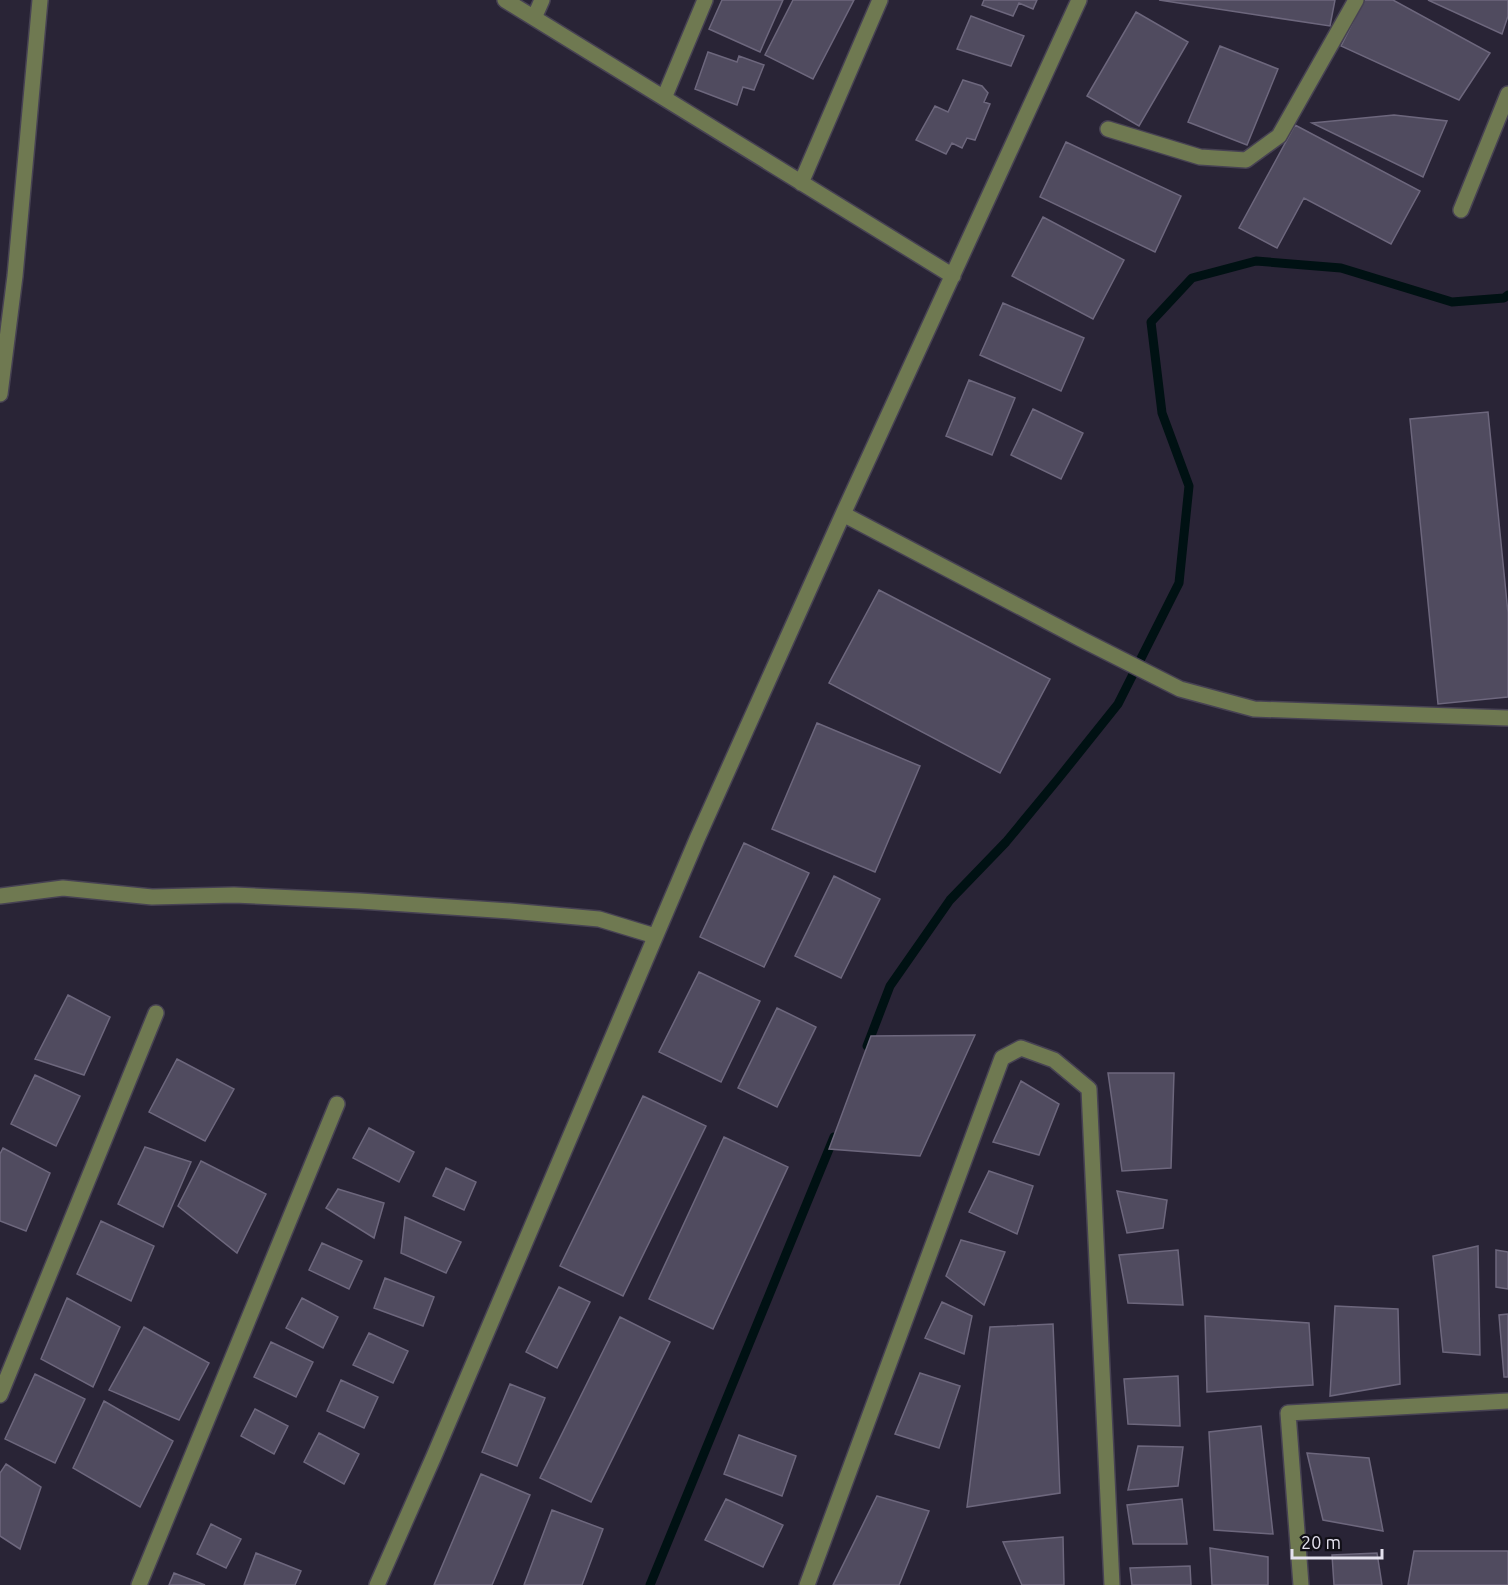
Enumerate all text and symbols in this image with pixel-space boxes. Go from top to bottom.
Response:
scale bar [1292,1522,1382,1560]
text: 20 m [1301,1532,1341,1552]

